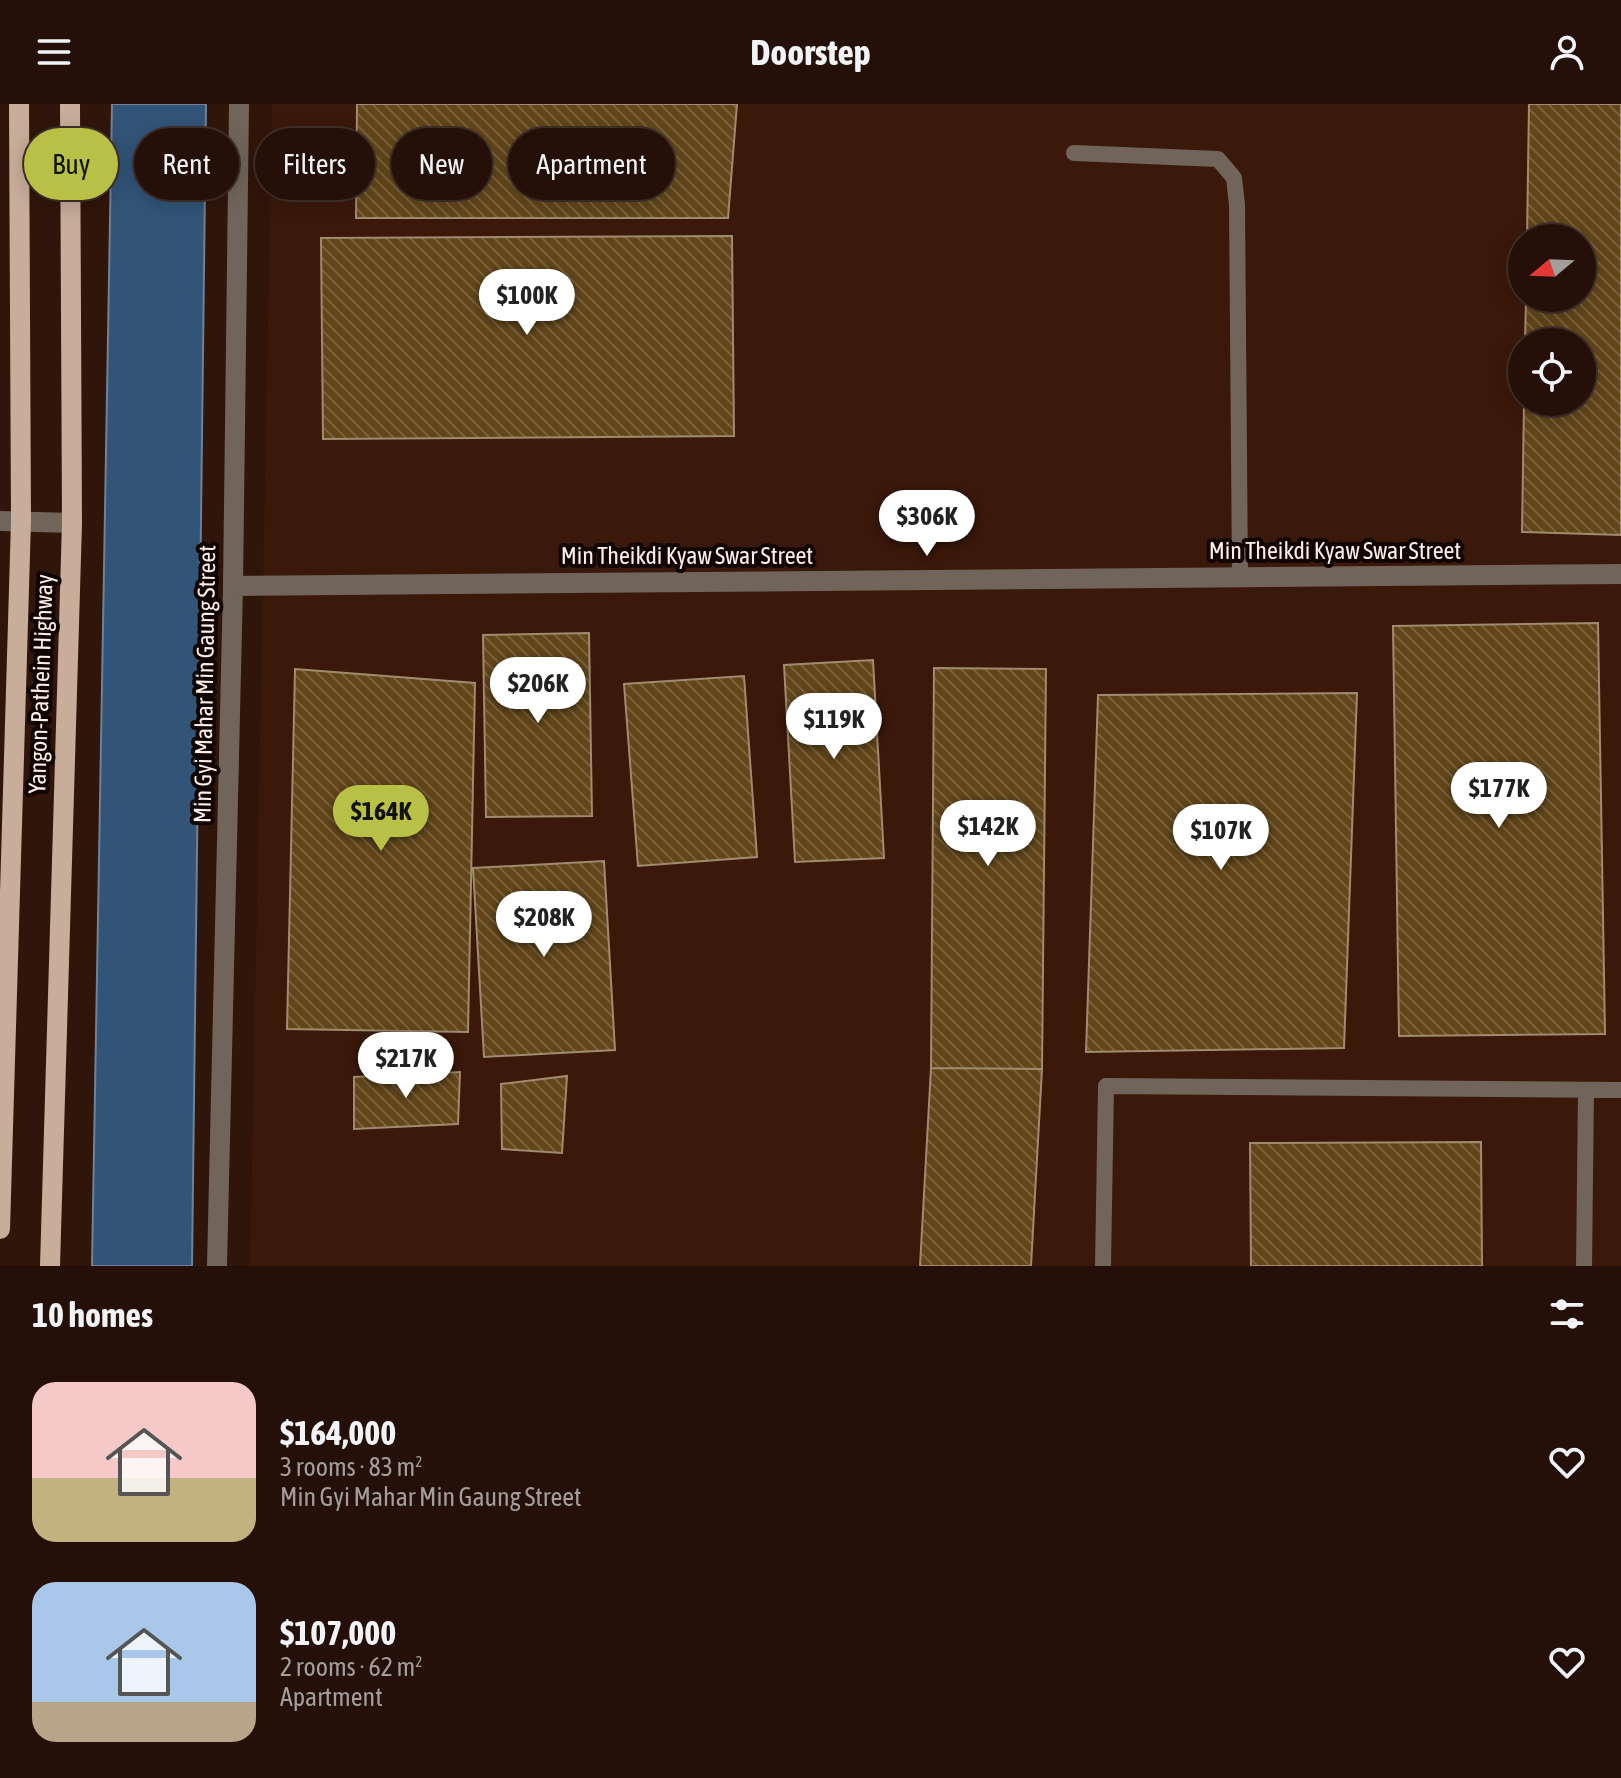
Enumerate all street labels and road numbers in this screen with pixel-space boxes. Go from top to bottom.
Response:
street label: Min Theikdi Kyaw Swar Street [1209,537,1461,564]
street label: Min Theikdi Kyaw Swar Street [561,542,813,569]
street label: Min Gyi Mahar Min Gaung Street [189,545,220,823]
street label: Yangon-Pathein Highway [23,574,58,794]

